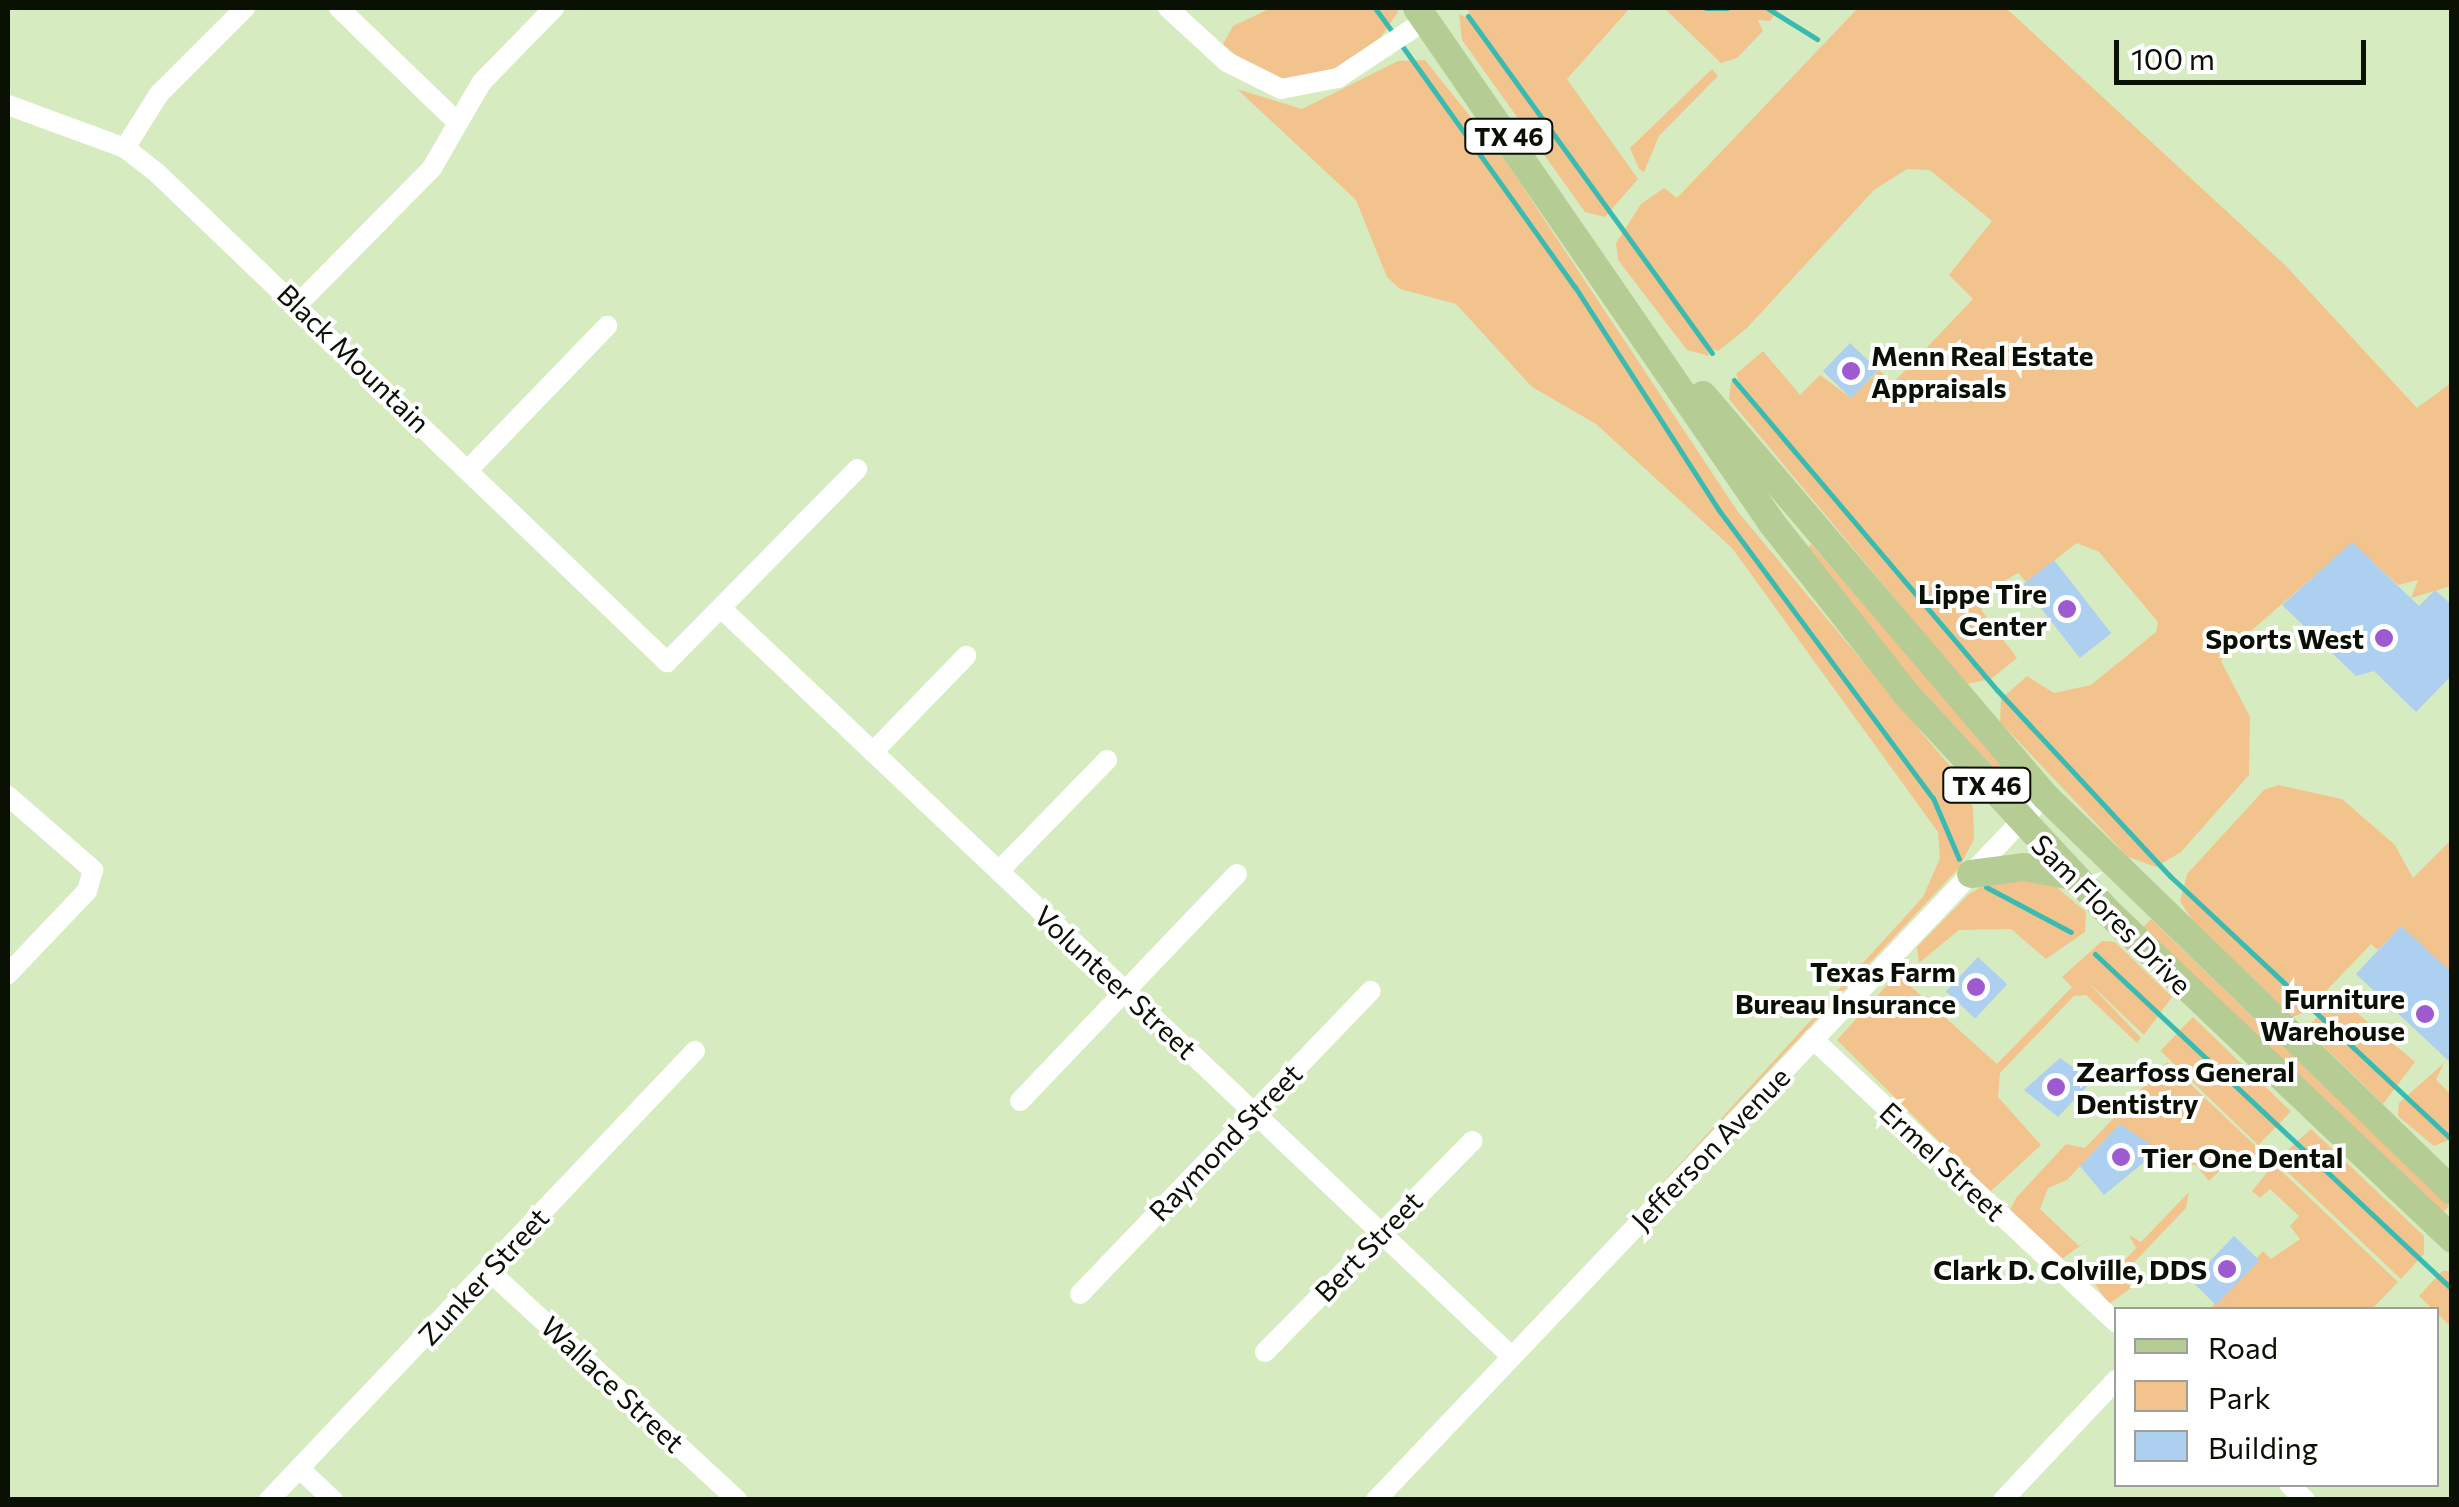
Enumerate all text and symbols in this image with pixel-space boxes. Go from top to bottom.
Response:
scale bar [2119,20,2372,82]
text: 100 m [2131,39,2215,76]
road number: TX 46 [1464,116,1554,156]
street label: Black Mountain [271,277,437,439]
place label: Menn Real Estate Appraisals [1871,338,2094,404]
marker: Menn Real Estate Appraisals [1840,360,1862,382]
place label: Lippe Tire Center [1918,576,2047,642]
marker: Lippe Tire Center [2056,598,2078,620]
place label: Sports West [2205,621,2364,655]
marker: Sports West [2373,627,2395,649]
road number: TX 46 [1942,765,2032,805]
street label: Sam Flores Drive [2025,827,2199,1001]
street label: Volunteer Street [1028,898,1204,1066]
place label: Texas Farm Bureau Insurance [1735,954,1956,1020]
marker: Texas Farm Bureau Insurance [1965,976,1987,998]
place label: Furniture Warehouse [2260,981,2405,1047]
marker: Furniture Warehouse [2414,1003,2436,1025]
place label: Zearfoss General Dentistry [2076,1054,2295,1120]
street label: Raymond Street [1142,1056,1308,1228]
street label: Jefferson Avenue [1624,1060,1796,1236]
marker: Zearfoss General Dentistry [2045,1076,2067,1098]
street label: Ermel Street [1874,1095,2012,1227]
place label: Tier One Dental [2141,1140,2343,1174]
marker: Tier One Dental [2110,1146,2132,1168]
street label: Bert Street [1307,1184,1429,1308]
street label: Zunker Street [411,1200,555,1352]
place label: Clark D. Colville, DDS [1933,1252,2207,1286]
marker: Clark D. Colville, DDS [2216,1258,2238,1280]
legend [2114,1307,2439,1487]
street label: Wallace Street [534,1309,692,1459]
text: Road [2208,1328,2278,1365]
text: Park [2208,1378,2271,1415]
text: Building [2208,1428,2318,1465]

